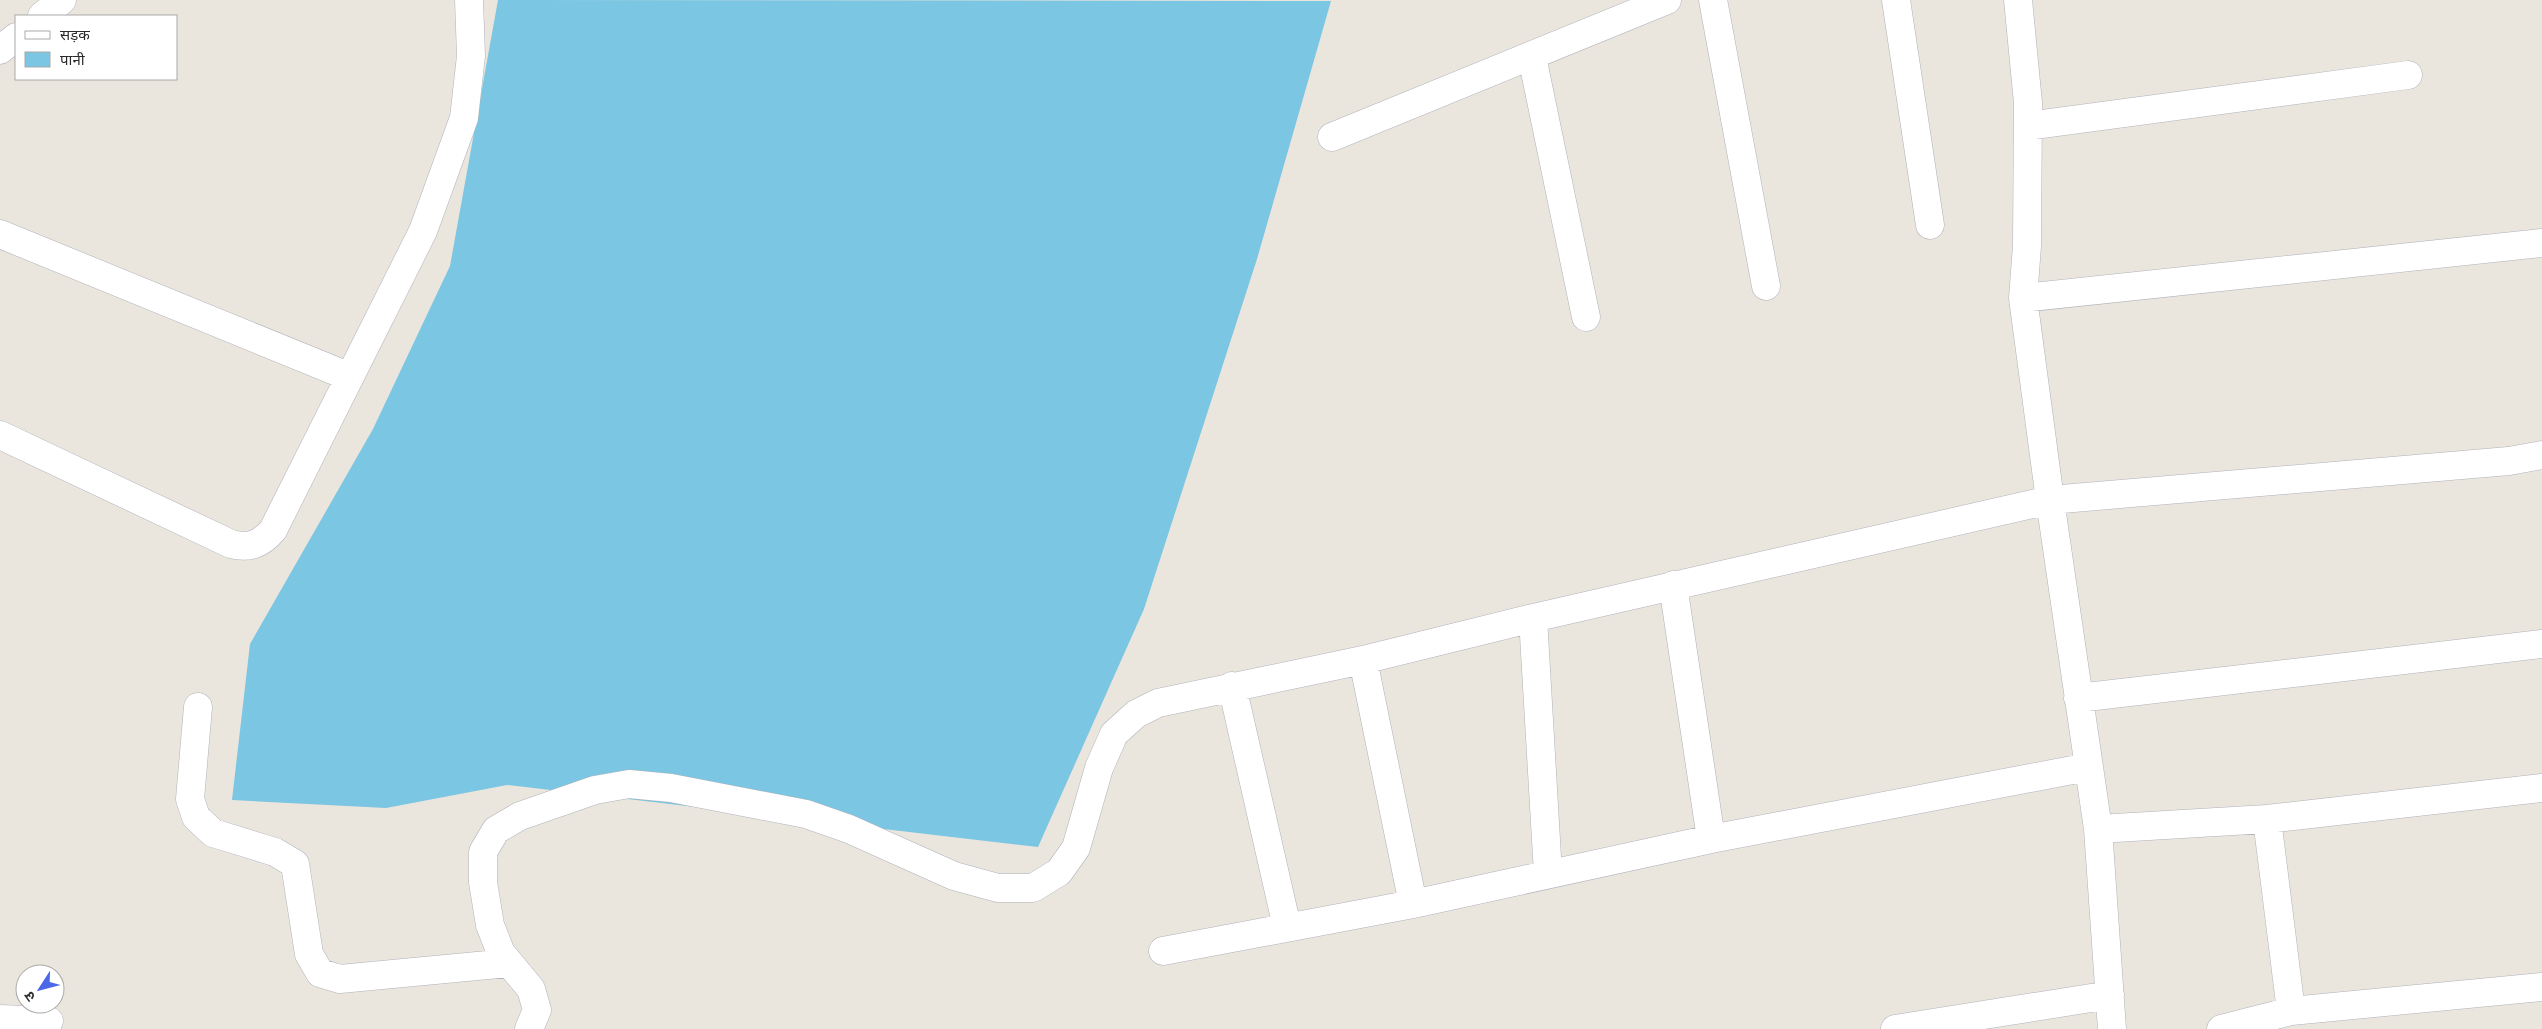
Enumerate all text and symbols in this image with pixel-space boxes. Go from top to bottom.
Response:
legend [15,15,178,80]
text: सड़क [60,26,90,44]
text: पानी [60,51,86,69]
north arrow [15,964,65,1014]
text: उ [20,987,39,1005]

